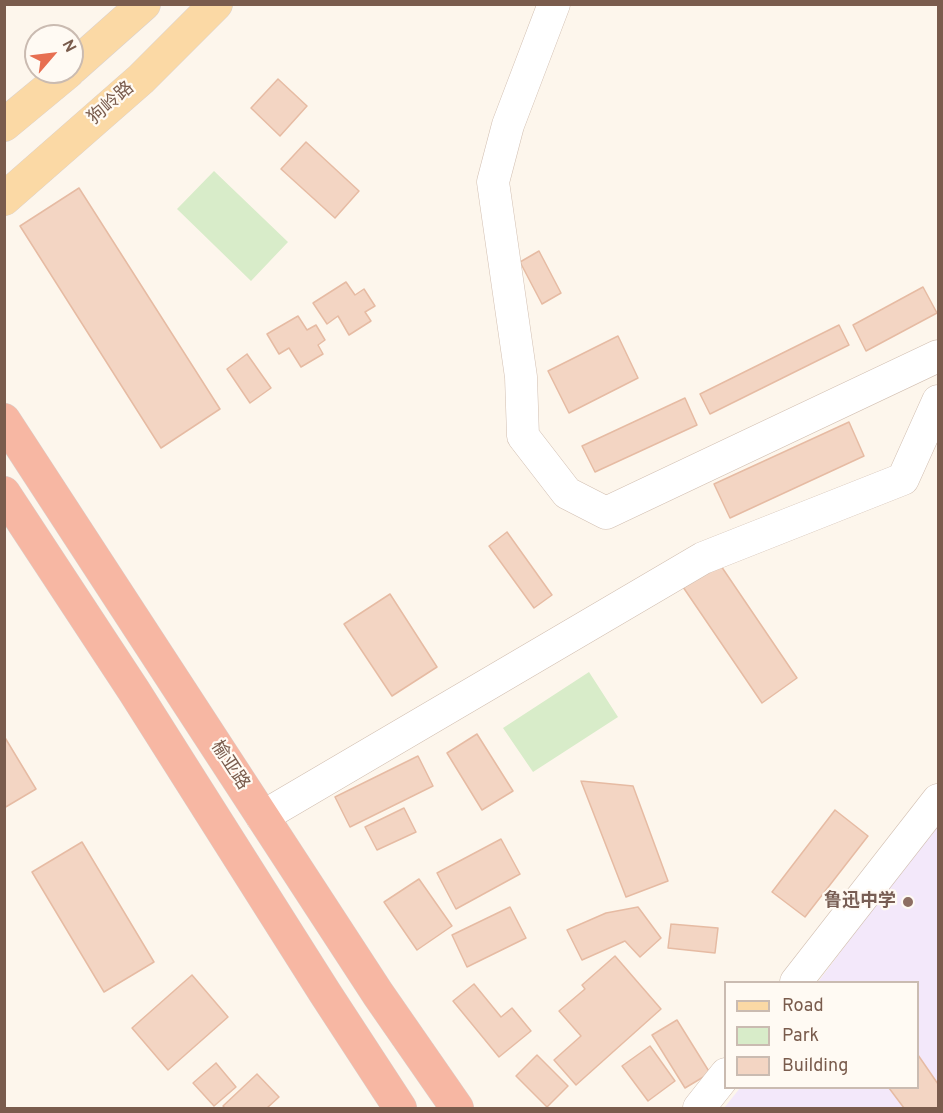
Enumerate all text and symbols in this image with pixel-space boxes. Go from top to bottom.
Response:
north arrow [24,24,84,84]
text: N [57,37,80,56]
street label: 狗岭路 [85,78,139,130]
street label: 榆亚路 [205,737,253,795]
place label: 鲁迅中学 [824,891,896,913]
marker: 鲁迅中学 [901,895,915,909]
legend [724,981,919,1089]
text: Road [782,995,824,1018]
text: Park [782,1025,819,1048]
text: Building [782,1055,848,1078]

